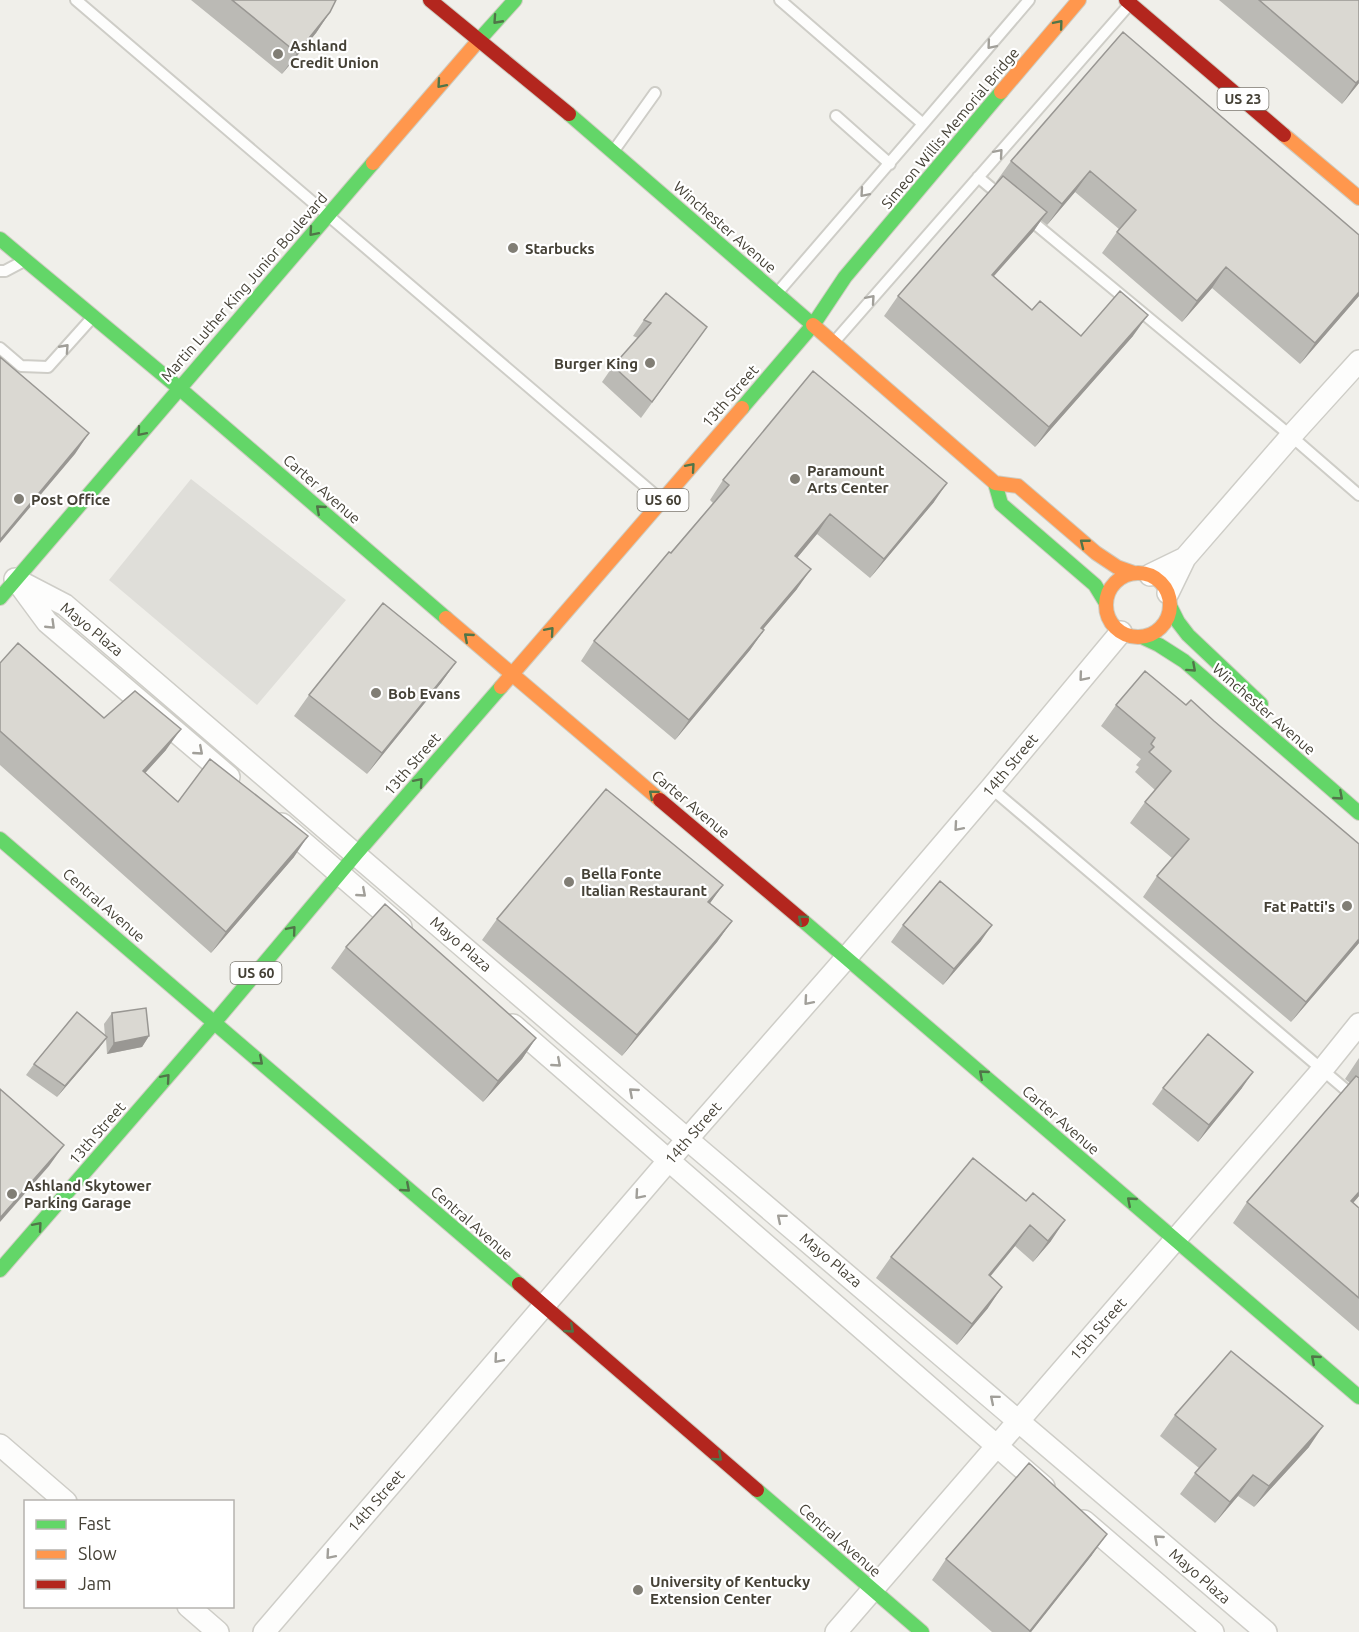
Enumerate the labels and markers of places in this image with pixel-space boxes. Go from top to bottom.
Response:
place label: Ashland Credit Union [290,37,379,71]
marker: Ashland Credit Union [271,47,285,61]
place label: Starbucks [525,240,595,257]
marker: Starbucks [506,241,520,255]
place label: Burger King [554,355,638,372]
marker: Burger King [643,356,657,370]
place label: Paramount Arts Center [807,462,890,496]
marker: Paramount Arts Center [788,472,802,486]
place label: Post Office [31,491,110,508]
marker: Post Office [12,492,26,506]
place label: Bob Evans [388,685,460,702]
marker: Bob Evans [369,686,383,700]
place label: Bella Fonte Italian Restaurant [581,865,707,899]
marker: Bella Fonte Italian Restaurant [562,875,576,889]
place label: Fat Patti's [1264,898,1335,915]
marker: Fat Patti's [1340,899,1354,913]
place label: Ashland Skytower Parking Garage [24,1177,152,1211]
marker: Ashland Skytower Parking Garage [5,1187,19,1201]
place label: University of Kentucky Extension Center [650,1573,810,1607]
marker: University of Kentucky Extension Center [631,1583,645,1597]

